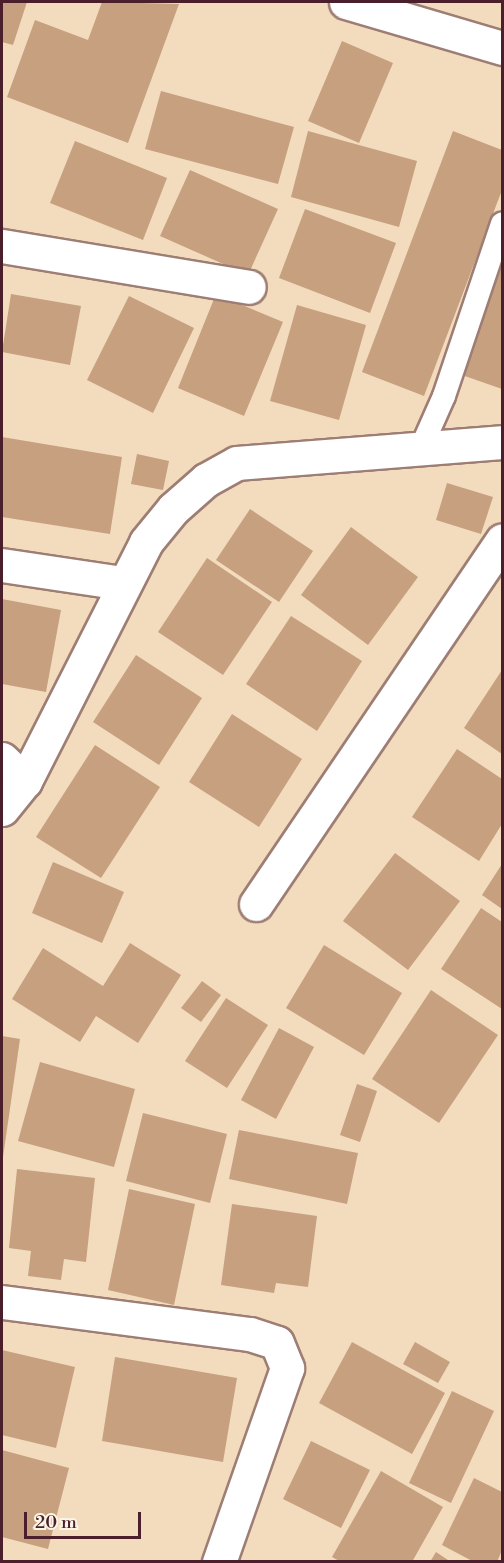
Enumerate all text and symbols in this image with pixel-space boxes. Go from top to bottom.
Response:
scale bar [27,1500,144,1538]
text: 20 m [35,1511,77,1534]

